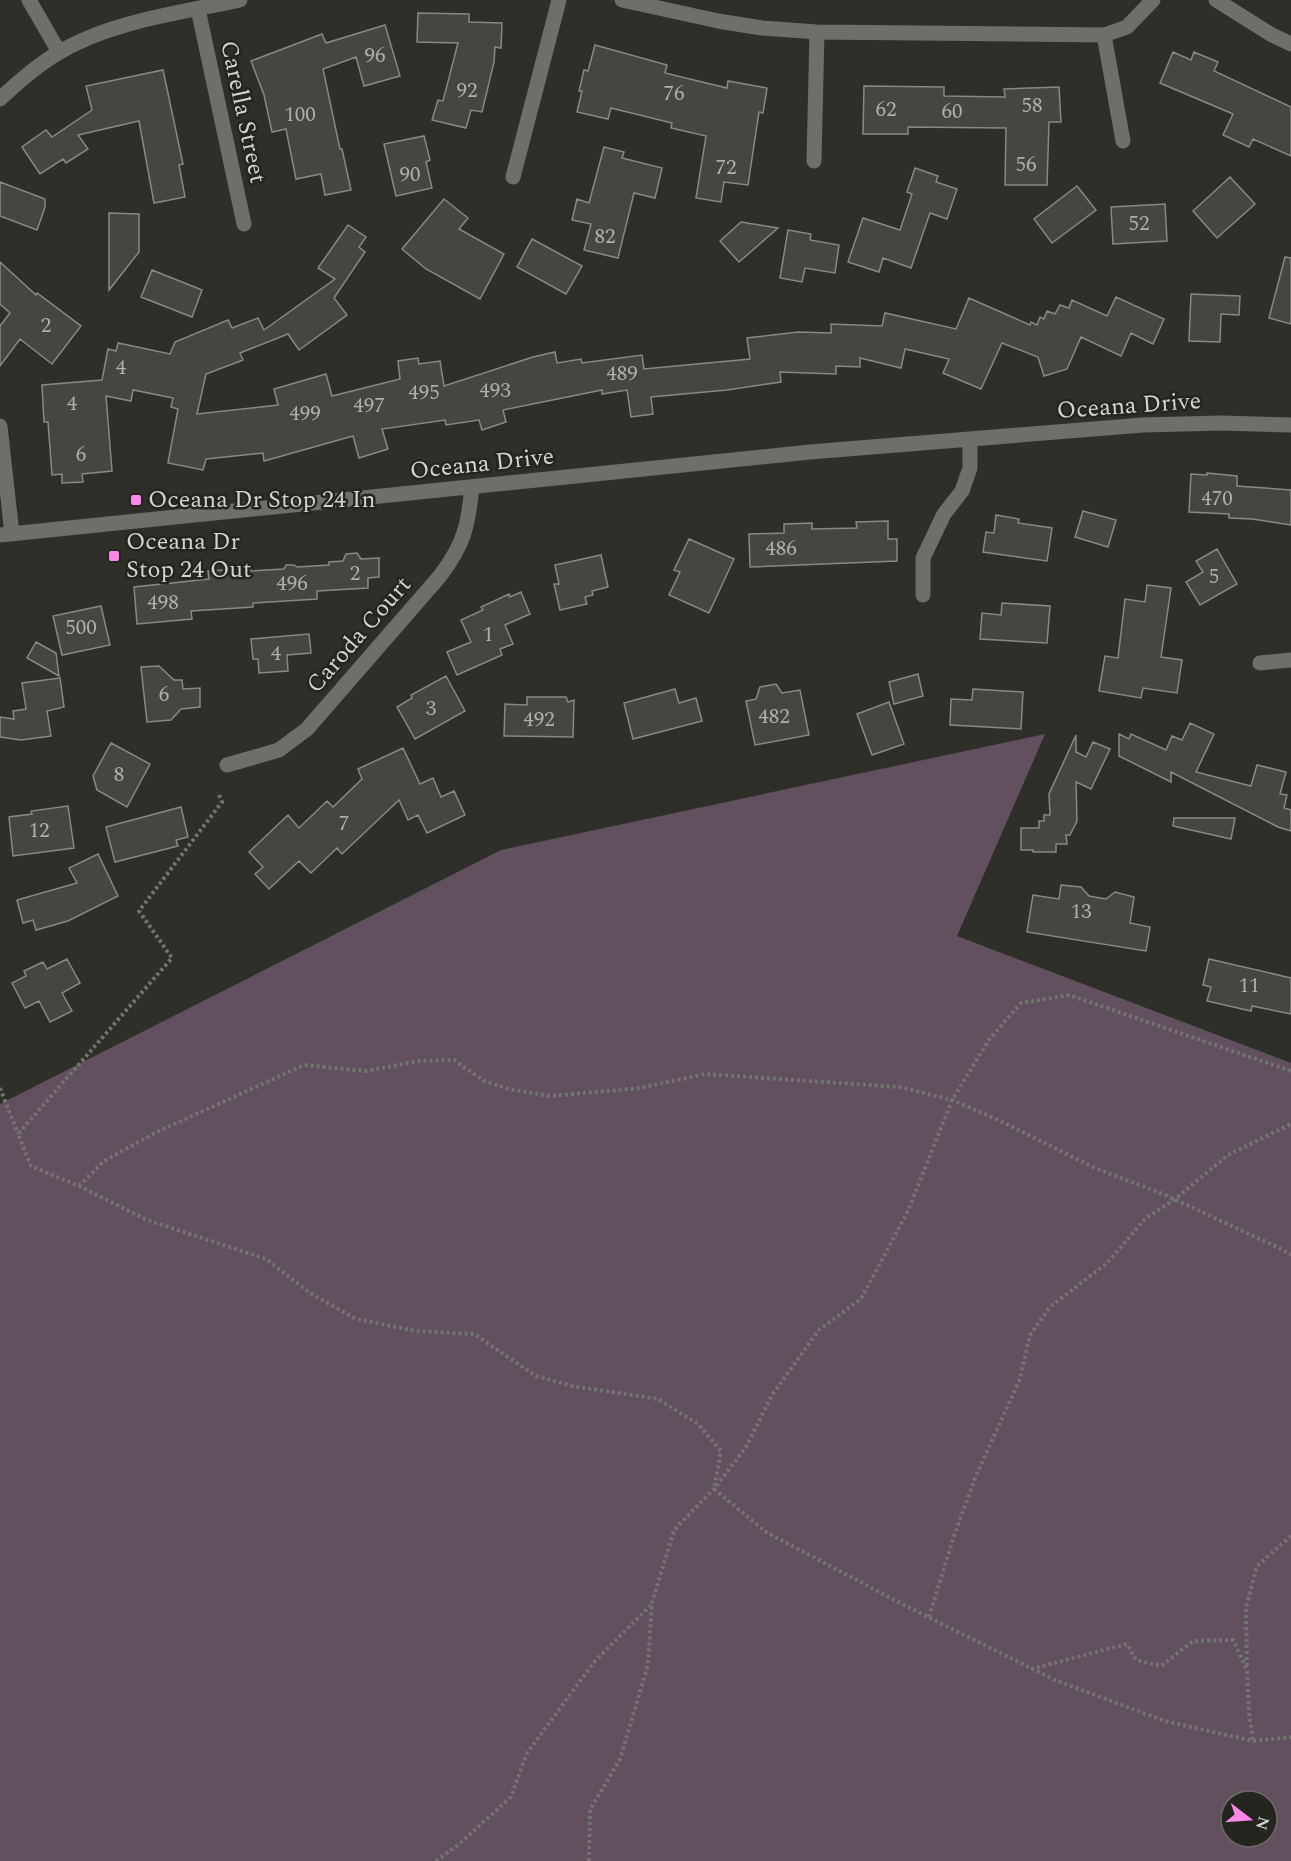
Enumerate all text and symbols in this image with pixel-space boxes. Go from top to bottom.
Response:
street label: Carella Street [210,37,276,187]
house number: 96 [365,40,386,72]
house number: 92 [457,75,478,107]
house number: 76 [664,78,685,110]
house number: 58 [1022,90,1043,122]
house number: 62 [876,94,897,126]
house number: 60 [942,96,963,128]
house number: 100 [284,99,316,131]
house number: 56 [1016,149,1037,181]
house number: 72 [716,152,737,184]
house number: 90 [400,159,421,191]
house number: 52 [1129,208,1150,240]
house number: 82 [595,221,616,253]
house number: 2 [41,310,51,342]
house number: 4 [116,352,127,384]
house number: 489 [606,358,638,390]
house number: 493 [479,375,511,407]
house number: 495 [408,377,440,409]
street label: Oceana Drive [1056,383,1202,429]
house number: 4 [67,388,78,420]
house number: 497 [353,390,385,422]
house number: 499 [289,398,321,430]
house number: 6 [76,439,86,471]
street label: Oceana Drive [408,439,556,489]
place label: Oceana Dr Stop 24 In [148,482,375,518]
house number: 470 [1201,483,1233,515]
marker: Oceana Dr Stop 24 In [129,493,143,507]
place label: Oceana Dr Stop 24 Out [126,524,251,588]
house number: 486 [765,533,797,565]
marker: Oceana Dr Stop 24 Out [107,549,121,563]
house number: 2 [350,558,360,590]
house number: 5 [1209,561,1219,593]
house number: 496 [276,568,308,600]
street label: Caroda Court [298,569,420,701]
house number: 498 [147,587,179,619]
house number: 500 [65,612,97,644]
house number: 1 [483,619,493,651]
house number: 4 [271,638,282,670]
house number: 6 [159,679,169,711]
house number: 3 [426,693,437,725]
house number: 482 [758,701,790,733]
house number: 492 [523,704,555,736]
house number: 8 [114,759,124,791]
house number: 7 [339,808,349,840]
house number: 12 [29,815,50,847]
house number: 13 [1071,896,1092,928]
house number: 11 [1239,970,1260,1002]
north arrow [1219,1789,1279,1849]
text: N [1249,1813,1276,1833]

